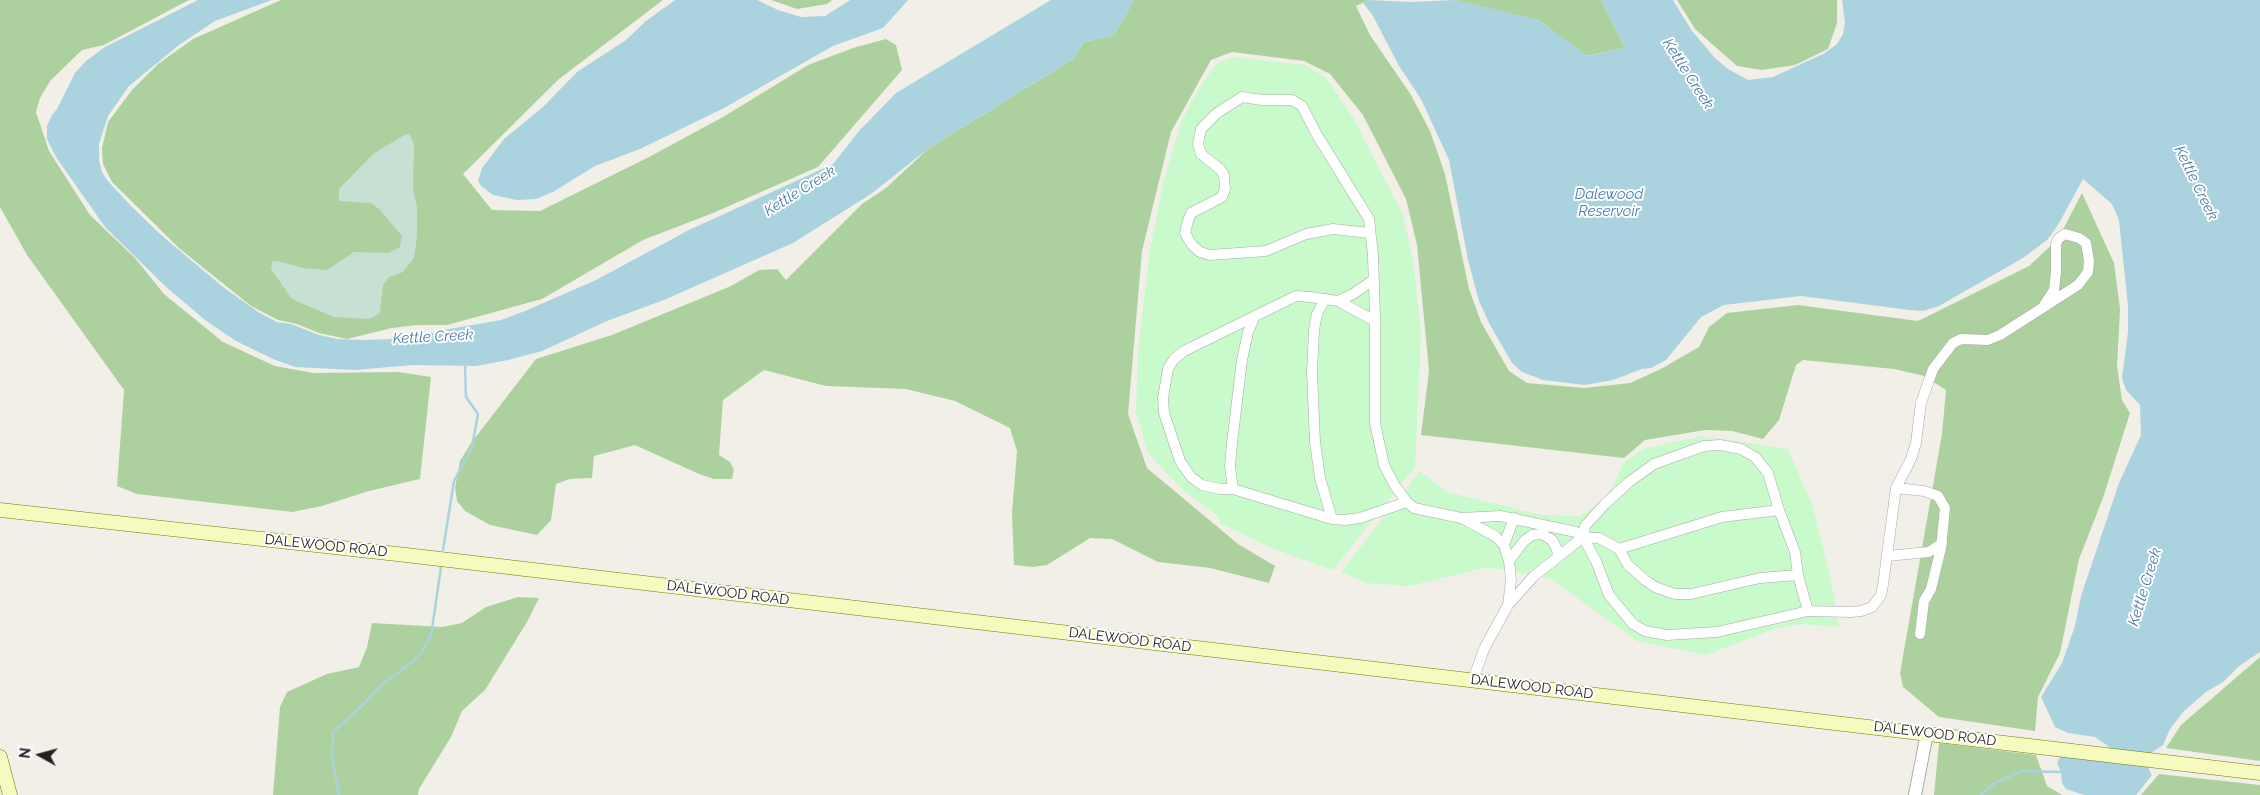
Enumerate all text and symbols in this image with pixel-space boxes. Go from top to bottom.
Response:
water label: Kettle Creek [1658,35,1718,113]
water label: Kettle Creek [2170,143,2222,223]
water label: Kettle Creek [761,162,839,220]
water label: Dalewood Reservoir [1575,185,1643,220]
water label: Kettle Creek [392,326,474,348]
street label: DALEWOOD ROAD [264,531,388,561]
water label: Kettle Creek [2125,546,2165,628]
street label: DALEWOOD ROAD [666,577,790,609]
street label: DALEWOOD ROAD [1068,624,1192,656]
street label: DALEWOOD ROAD [1470,671,1594,703]
street label: DALEWOOD ROAD [1873,718,1997,750]
north arrow [15,730,65,780]
text: N [17,747,34,759]

